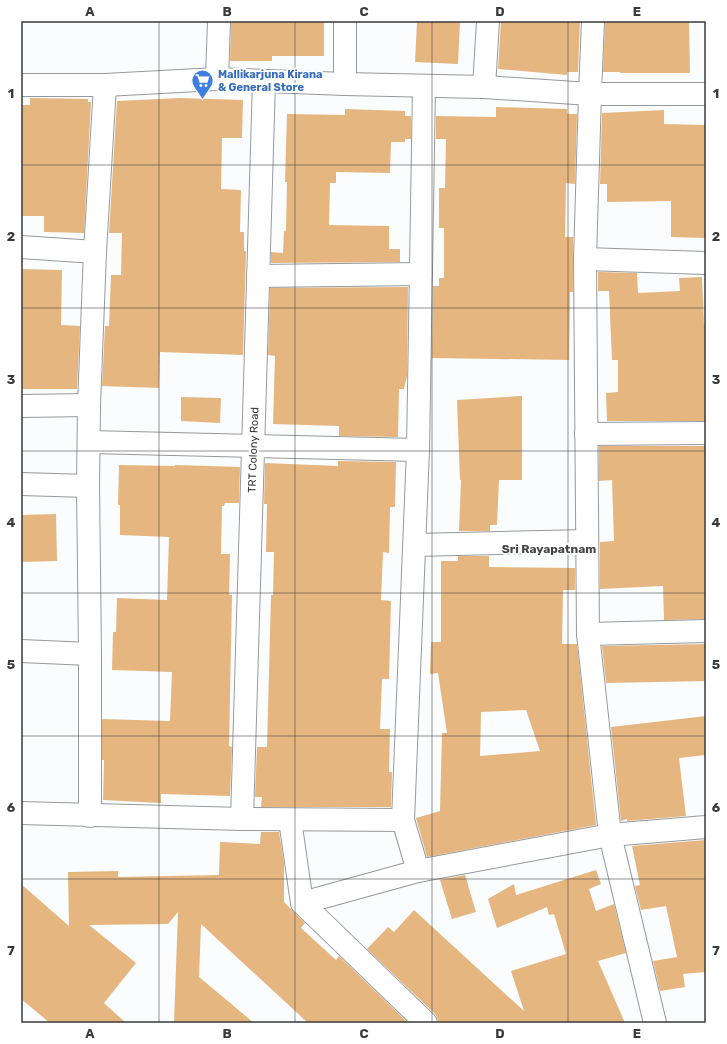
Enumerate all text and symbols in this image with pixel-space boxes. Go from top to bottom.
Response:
text: A [85,4,95,19]
text: B [222,4,232,19]
text: C [359,4,369,19]
text: D [495,4,505,19]
text: E [633,4,641,19]
supermarket icon: Mallikarjuna Kirana & General Store [189,67,215,100]
place label: Mallikarjuna Kirana & General Store [218,68,323,94]
text: 1 [8,86,14,101]
text: 1 [713,86,719,101]
text: 2 [7,229,15,244]
text: 2 [712,229,720,244]
text: 3 [7,372,16,387]
text: 3 [712,372,721,387]
street label: TRT Colony Road [246,407,261,493]
text: 4 [7,515,16,530]
text: 4 [712,515,721,530]
district label: Sri Rayapatnam [502,542,596,556]
text: 5 [7,657,15,672]
text: 5 [712,657,720,672]
text: 6 [7,800,16,815]
text: 6 [712,800,721,815]
text: 7 [7,943,15,958]
text: 7 [712,943,720,958]
text: A [85,1026,95,1041]
text: B [222,1026,232,1041]
text: C [359,1026,369,1041]
text: D [495,1026,505,1041]
text: E [633,1026,641,1041]

